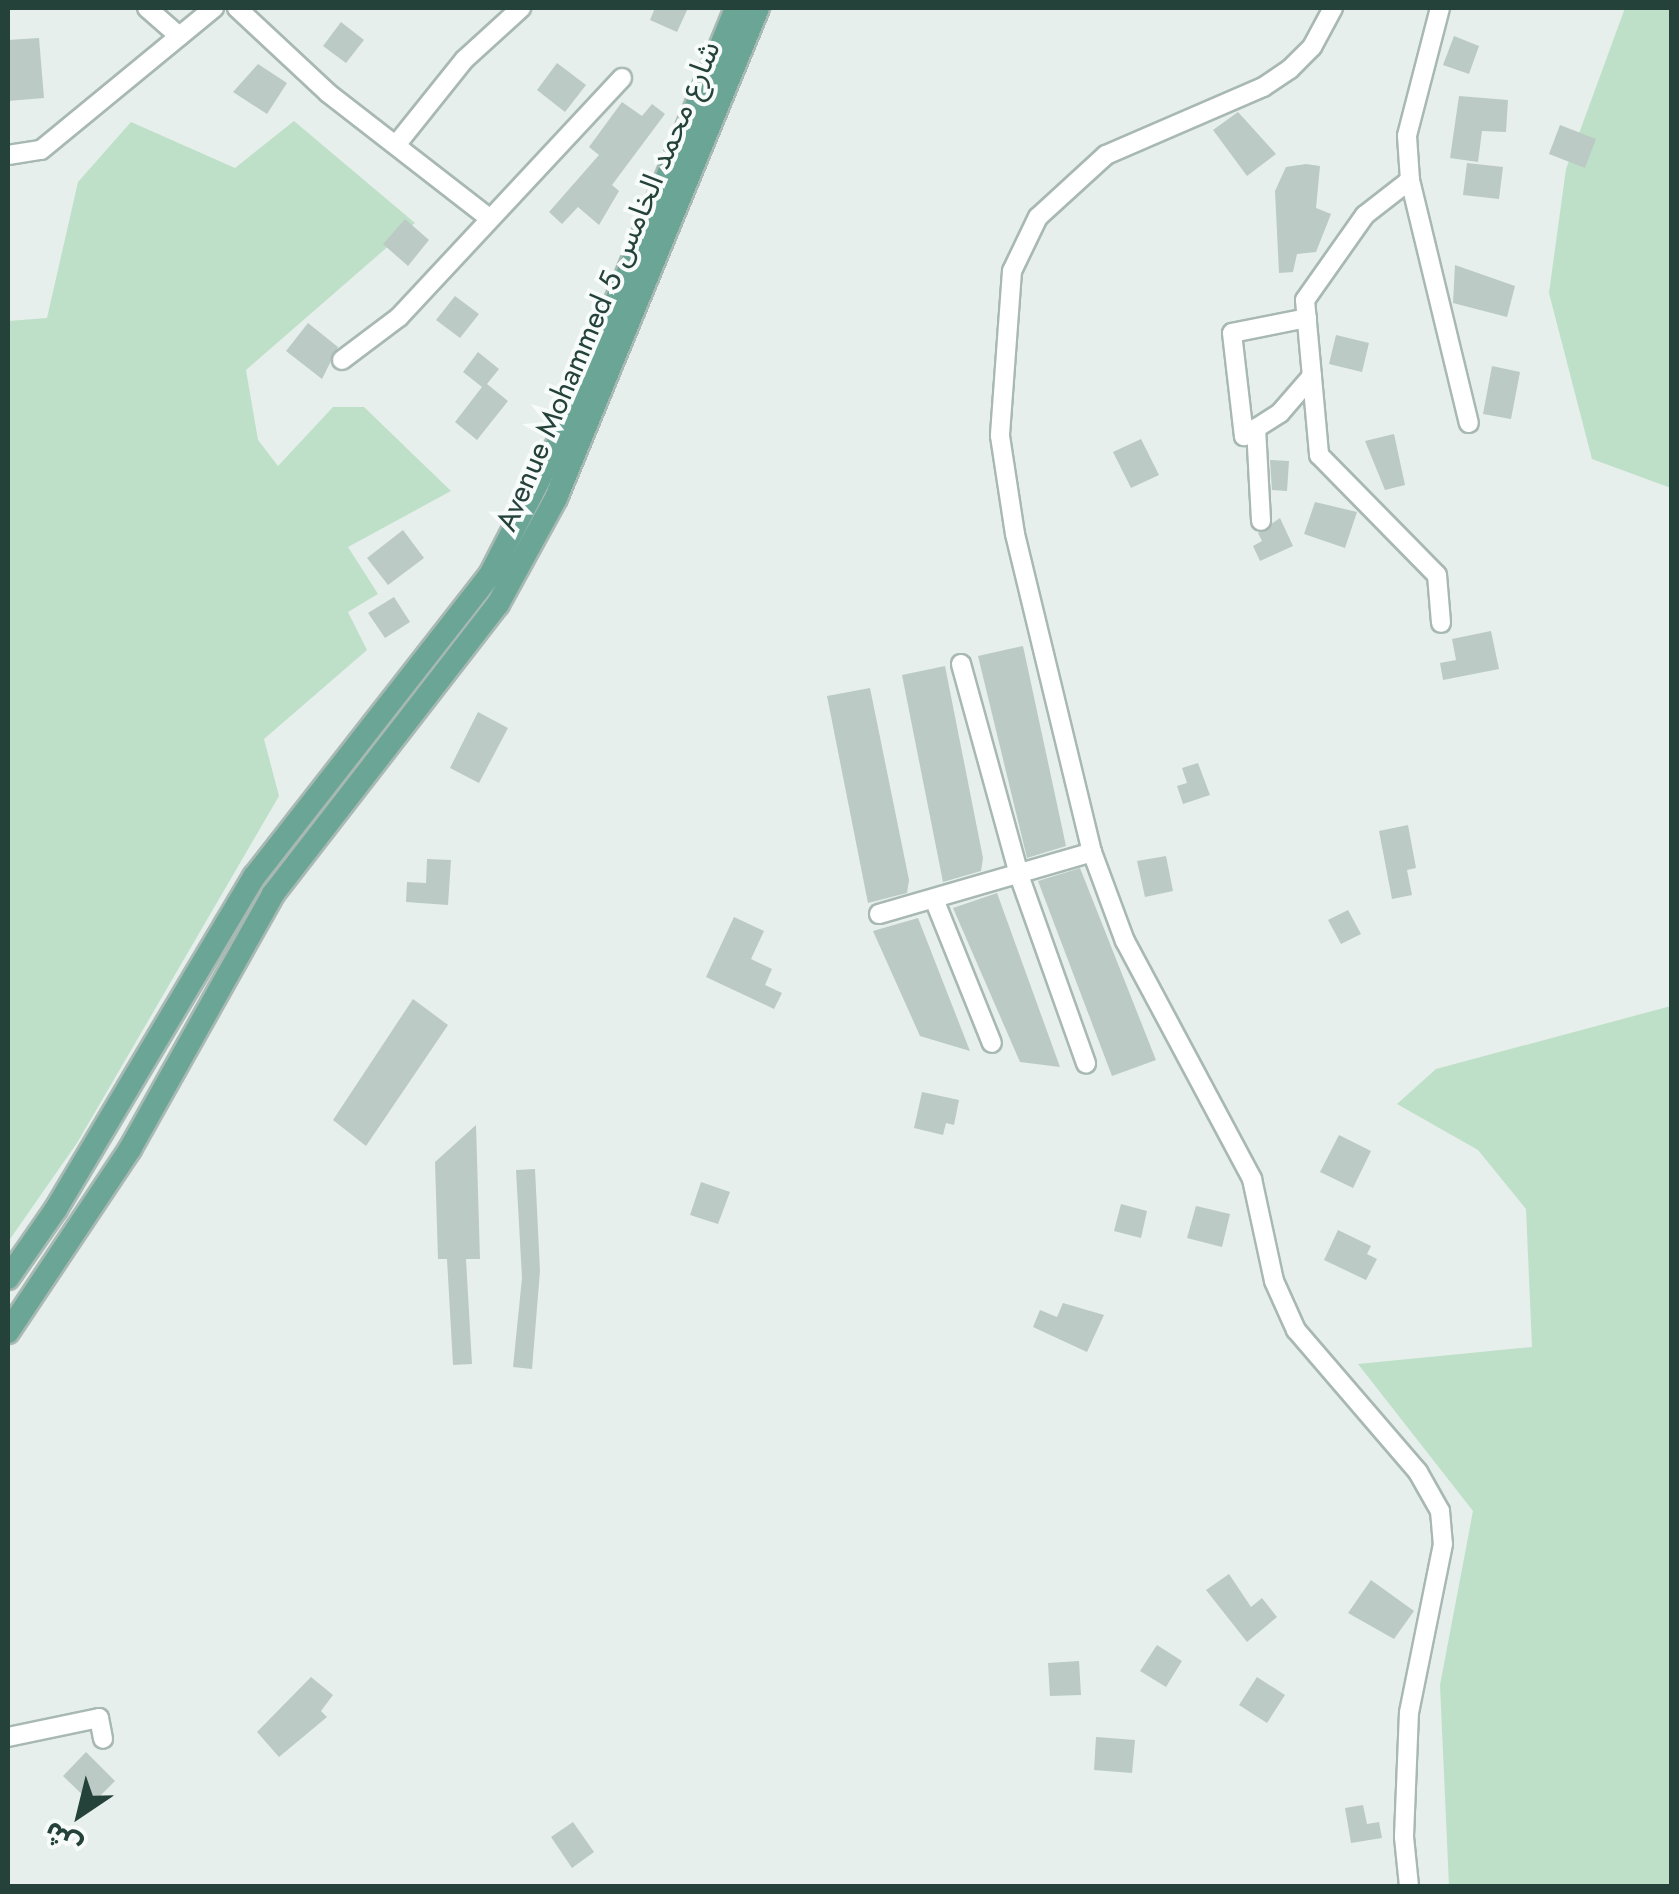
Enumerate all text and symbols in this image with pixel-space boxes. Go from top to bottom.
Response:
street label: Avenue Mohammed 5 شارع محمد الخامس [488,36,728,536]
north arrow [30,1764,130,1864]
text: ش [35,1811,90,1867]

